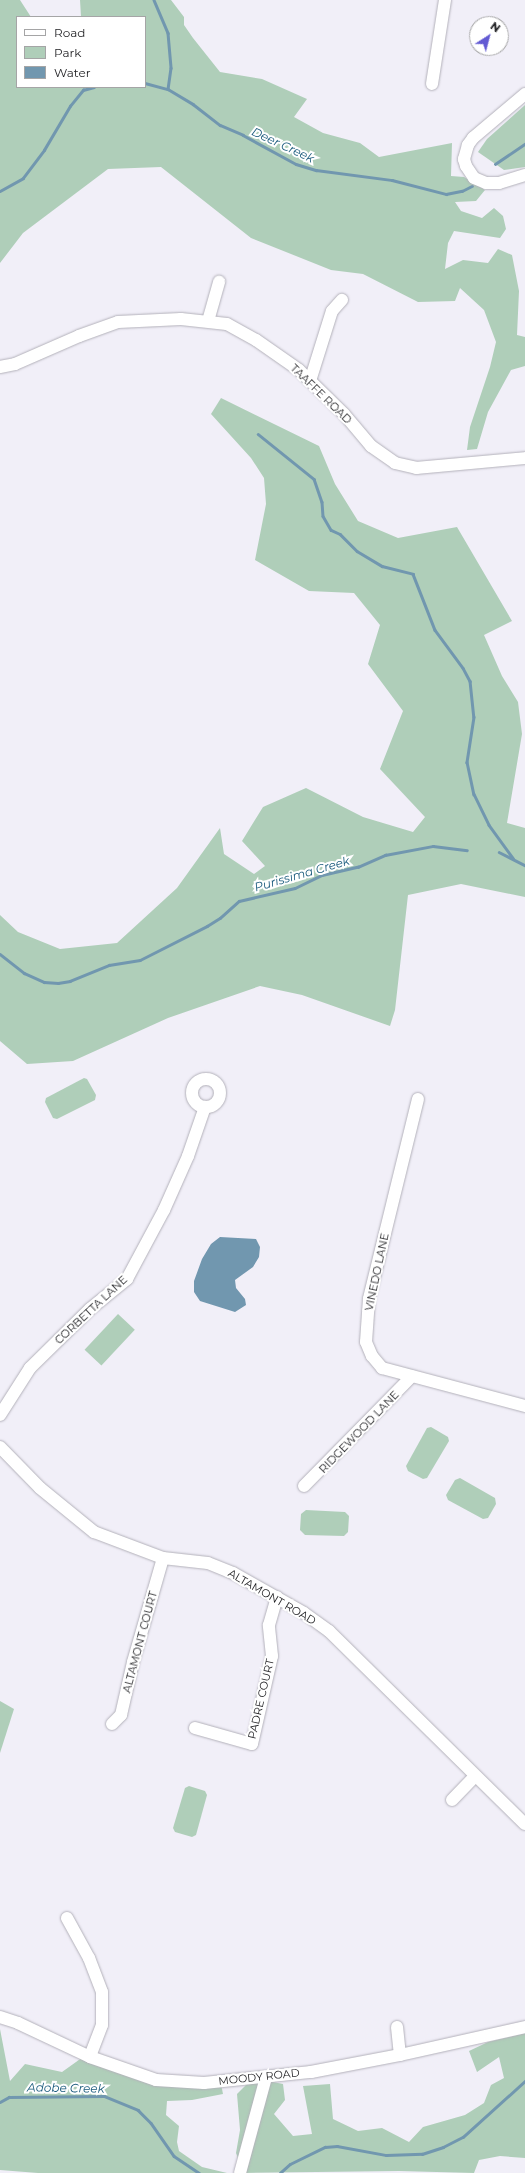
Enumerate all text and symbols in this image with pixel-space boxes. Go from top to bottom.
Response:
legend [16,16,146,88]
north arrow [469,16,509,56]
text: N [488,19,503,35]
text: Road [54,25,85,40]
text: Park [54,45,81,60]
text: Water [54,65,90,80]
water label: Deer Creek [249,124,317,166]
street label: TAAFFE ROAD [288,361,354,427]
water label: Purissima Creek [253,854,351,894]
street label: VINEDO LANE [362,1232,392,1312]
street label: CORBETTA LANE [52,1273,130,1347]
street label: RIDGEWOOD LANE [316,1388,402,1476]
street label: ALTAMONT ROAD [226,1566,318,1628]
street label: ALTAMONT COURT [120,1590,160,1694]
street label: PADRE COURT [245,1658,277,1740]
street label: MOODY ROAD [218,2066,300,2088]
water label: Adobe Creek [27,2080,105,2096]

